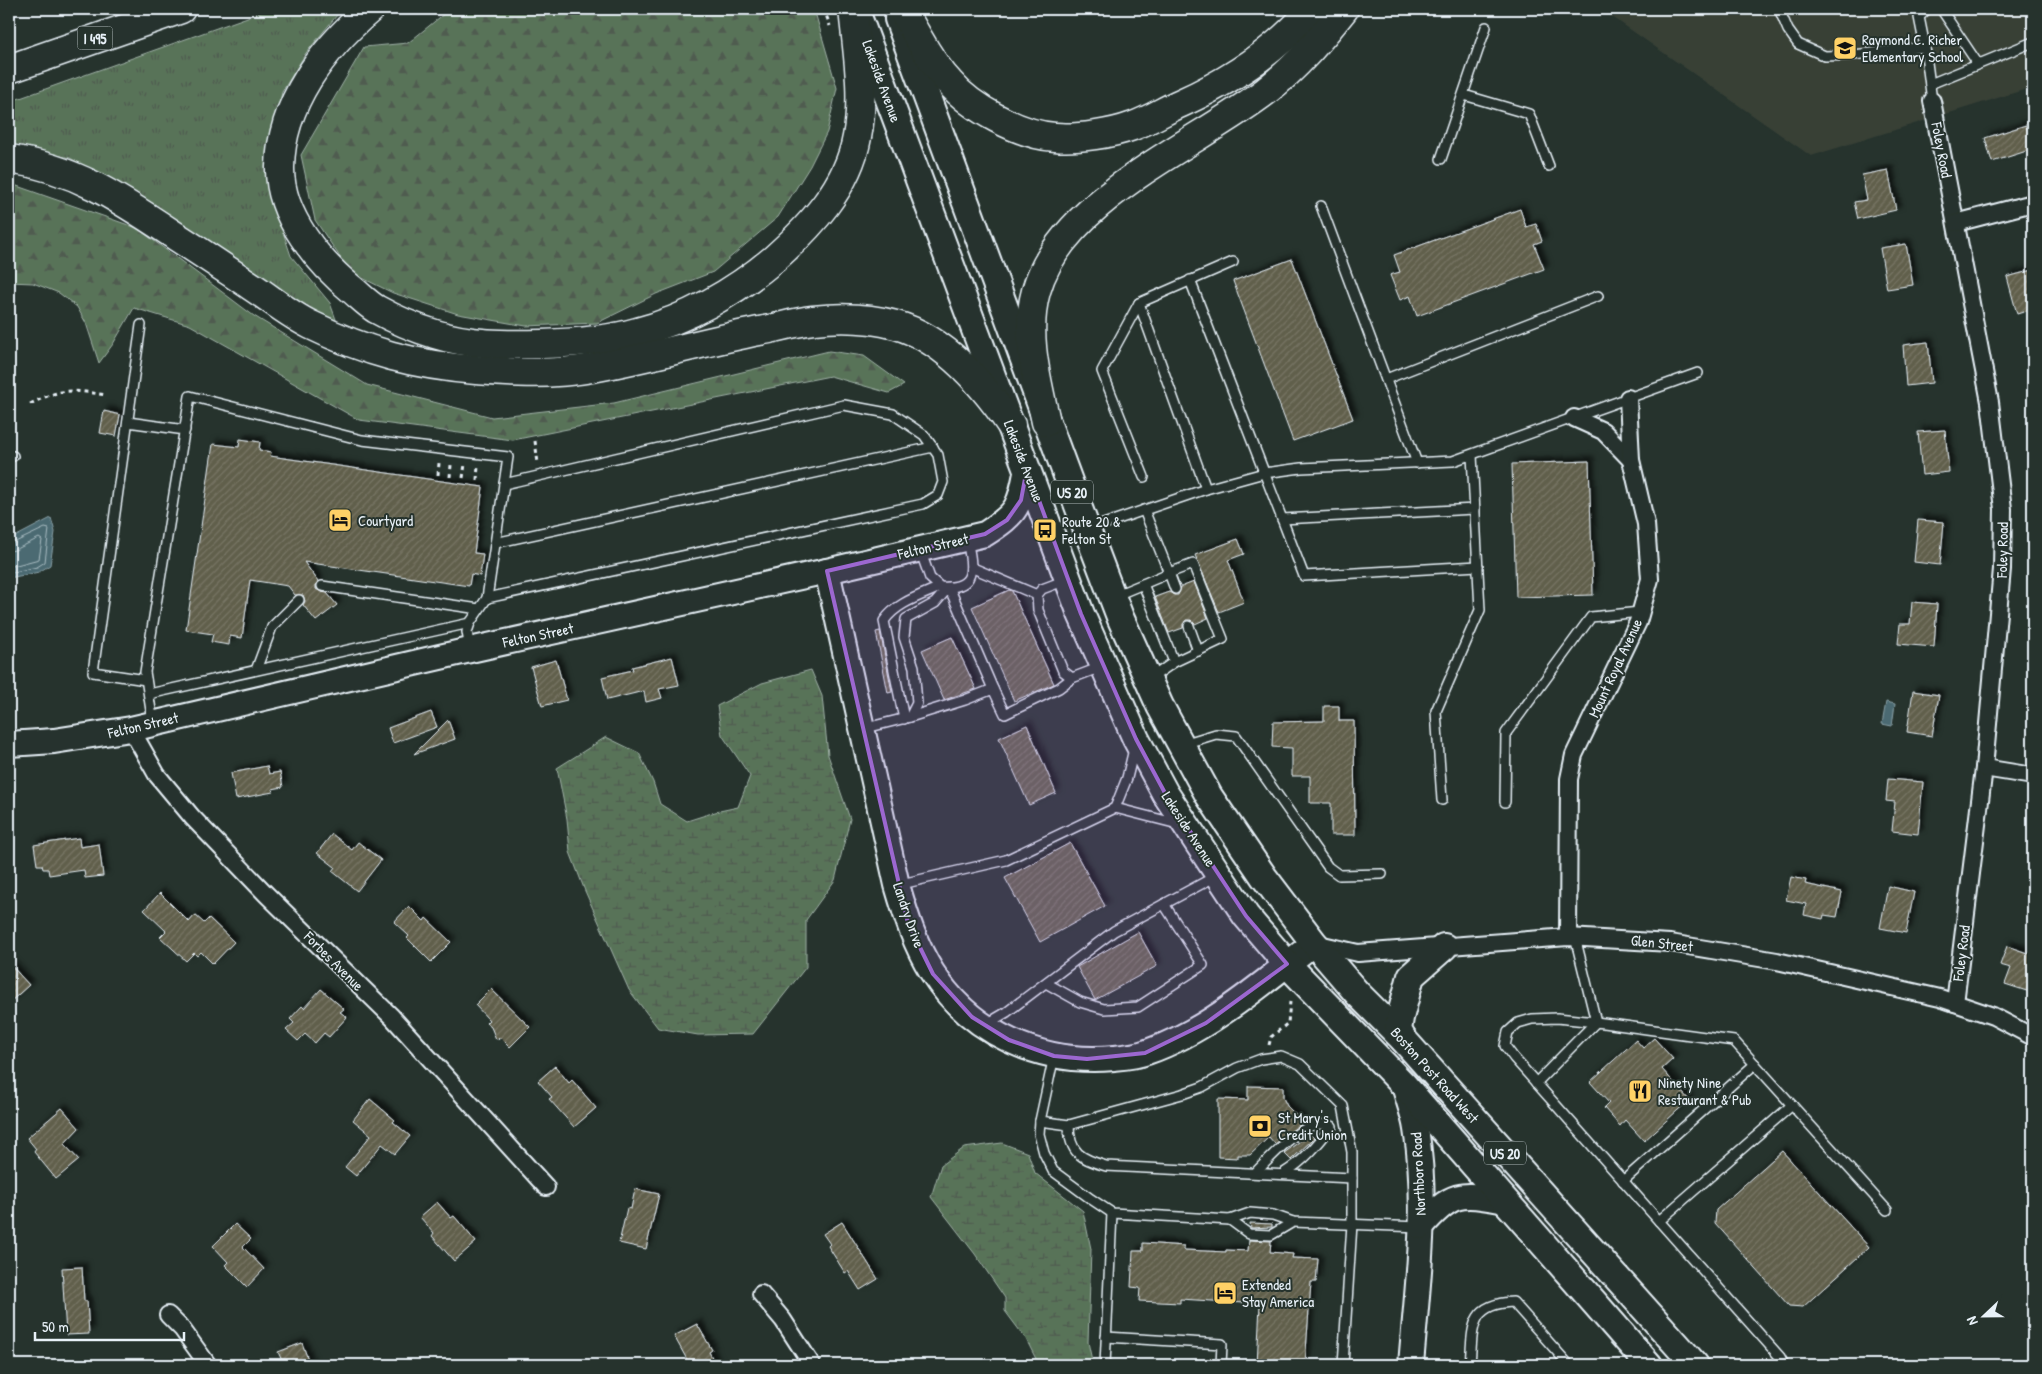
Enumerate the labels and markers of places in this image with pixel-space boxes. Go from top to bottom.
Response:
place label: Raymond C. Richer Elementary School [1862,29,1963,67]
school or university icon: Raymond C. Richer Elementary School [1832,35,1858,61]
hotel icon: Courtyard [327,507,353,533]
place label: Courtyard [358,510,413,531]
place label: Route 20 & Felton St [1061,511,1121,549]
bus stop icon: Route 20 & Felton St [1032,517,1058,543]
place label: Ninety Nine Restaurant & Pub [1658,1072,1751,1110]
restaurant icon: Ninety Nine Restaurant & Pub [1627,1078,1653,1104]
place label: St Mary's Credit Union [1278,1107,1347,1145]
bank icon: St Mary's Credit Union [1247,1113,1273,1139]
place label: Extended Stay America [1242,1274,1314,1312]
hotel icon: Extended Stay America [1212,1280,1238,1306]

